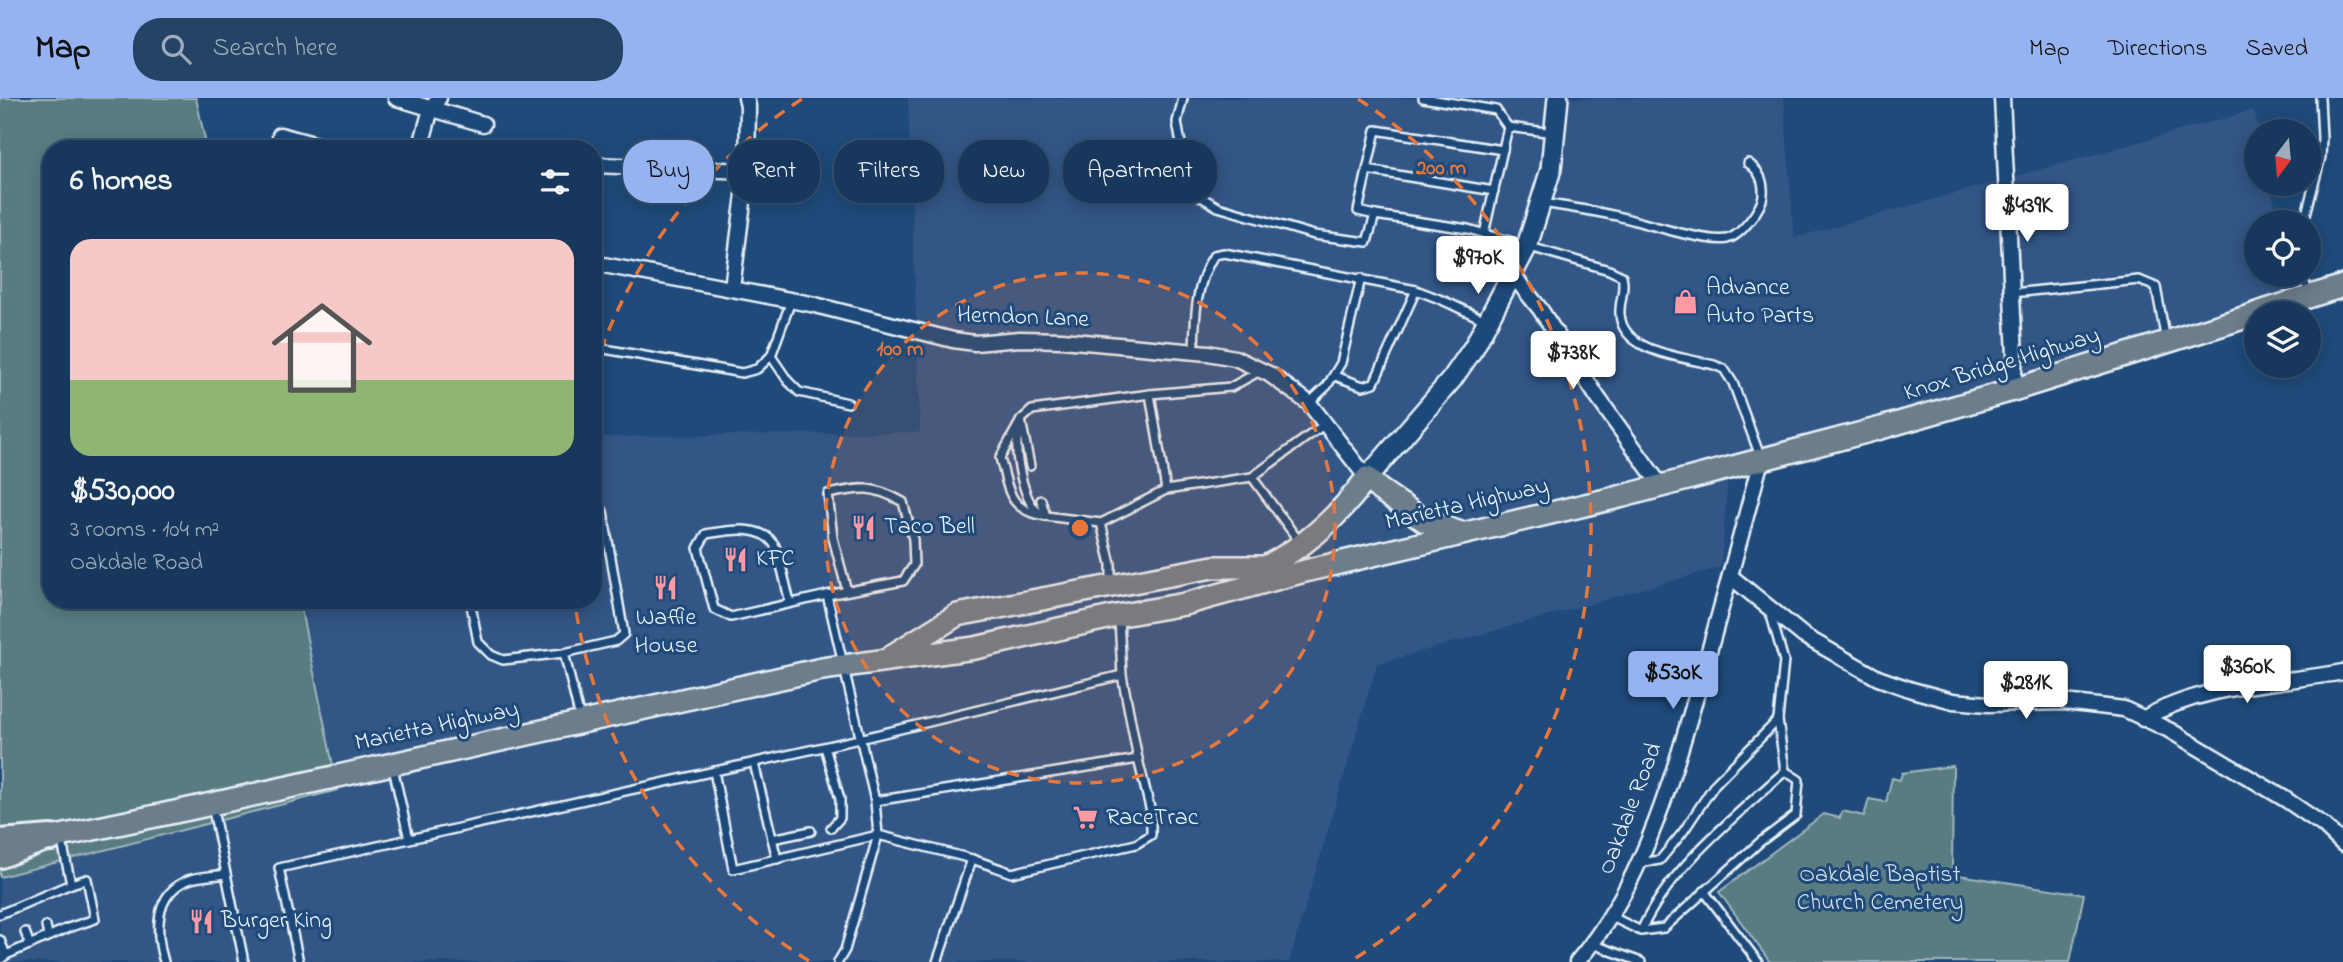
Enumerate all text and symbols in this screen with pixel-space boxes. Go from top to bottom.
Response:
search box [133,18,623,81]
text: Map [35,25,91,73]
icon: search [157,30,195,68]
text: Search here [213,30,337,68]
text: Map [2029,32,2070,67]
text: Directions [2108,32,2207,67]
text: Saved [2245,32,2308,67]
north arrow [2244,119,2320,196]
map controls [2244,119,2321,378]
chip: Buy [623,140,714,203]
chip: Rent [728,140,820,203]
chip: Filters [834,140,944,203]
chip: New [958,140,1049,203]
chip: Apartment [1063,140,1217,203]
text: 200 m [1415,154,1466,184]
text: 6 homes [70,160,173,204]
icon: filters [536,163,574,201]
pin: $439K [1978,184,2076,244]
text: $439K [2002,190,2052,223]
button: locate [2244,210,2321,287]
pin: $970K [1429,236,1527,296]
text: $970K [1452,242,1504,275]
place label: Advance Auto Parts [1706,271,1814,334]
icon: home [259,285,385,411]
shop icon: Advance Auto Parts [1672,288,1700,316]
street label: Herndon Lane [956,298,1090,338]
button: layers [2244,301,2321,378]
street label: Knox Bridge Highway [1900,319,2105,412]
pin: $738K [1524,331,1622,391]
text: 100 m [877,335,923,365]
text: $738K [1547,337,1599,370]
street label: Marietta Highway [1382,469,1552,542]
text: $530,000 [70,470,175,514]
place label: Taco Bell [884,510,975,545]
restaurant icon: Taco Bell [850,513,878,541]
text: 3 rooms · 104 m² [70,514,219,547]
centre of rings [1068,516,1092,540]
place label: KFC [756,542,794,577]
restaurant icon: KFC [722,545,750,573]
text: Oakdale Road [70,547,203,580]
restaurant icon: Waffle House [652,573,680,601]
place label: Waffle House [634,601,698,664]
pin: $360K [2198,646,2296,705]
text: $360K [2220,651,2274,684]
pin: $530K [1624,652,1722,711]
text: $530K [1644,657,1702,690]
pin: $281K [1977,662,2075,721]
text: $281K [2000,667,2052,700]
street label: Marietta Highway [352,693,522,762]
street label: Oakdale Road [1590,738,1672,880]
place label: RaceTrac [1106,801,1199,836]
supermarket icon: RaceTrac [1072,804,1100,832]
park label: Oakdale Baptist Church Cemetery [1797,858,1963,922]
place label: Burger King [220,904,332,939]
restaurant icon: Burger King [187,907,215,935]

